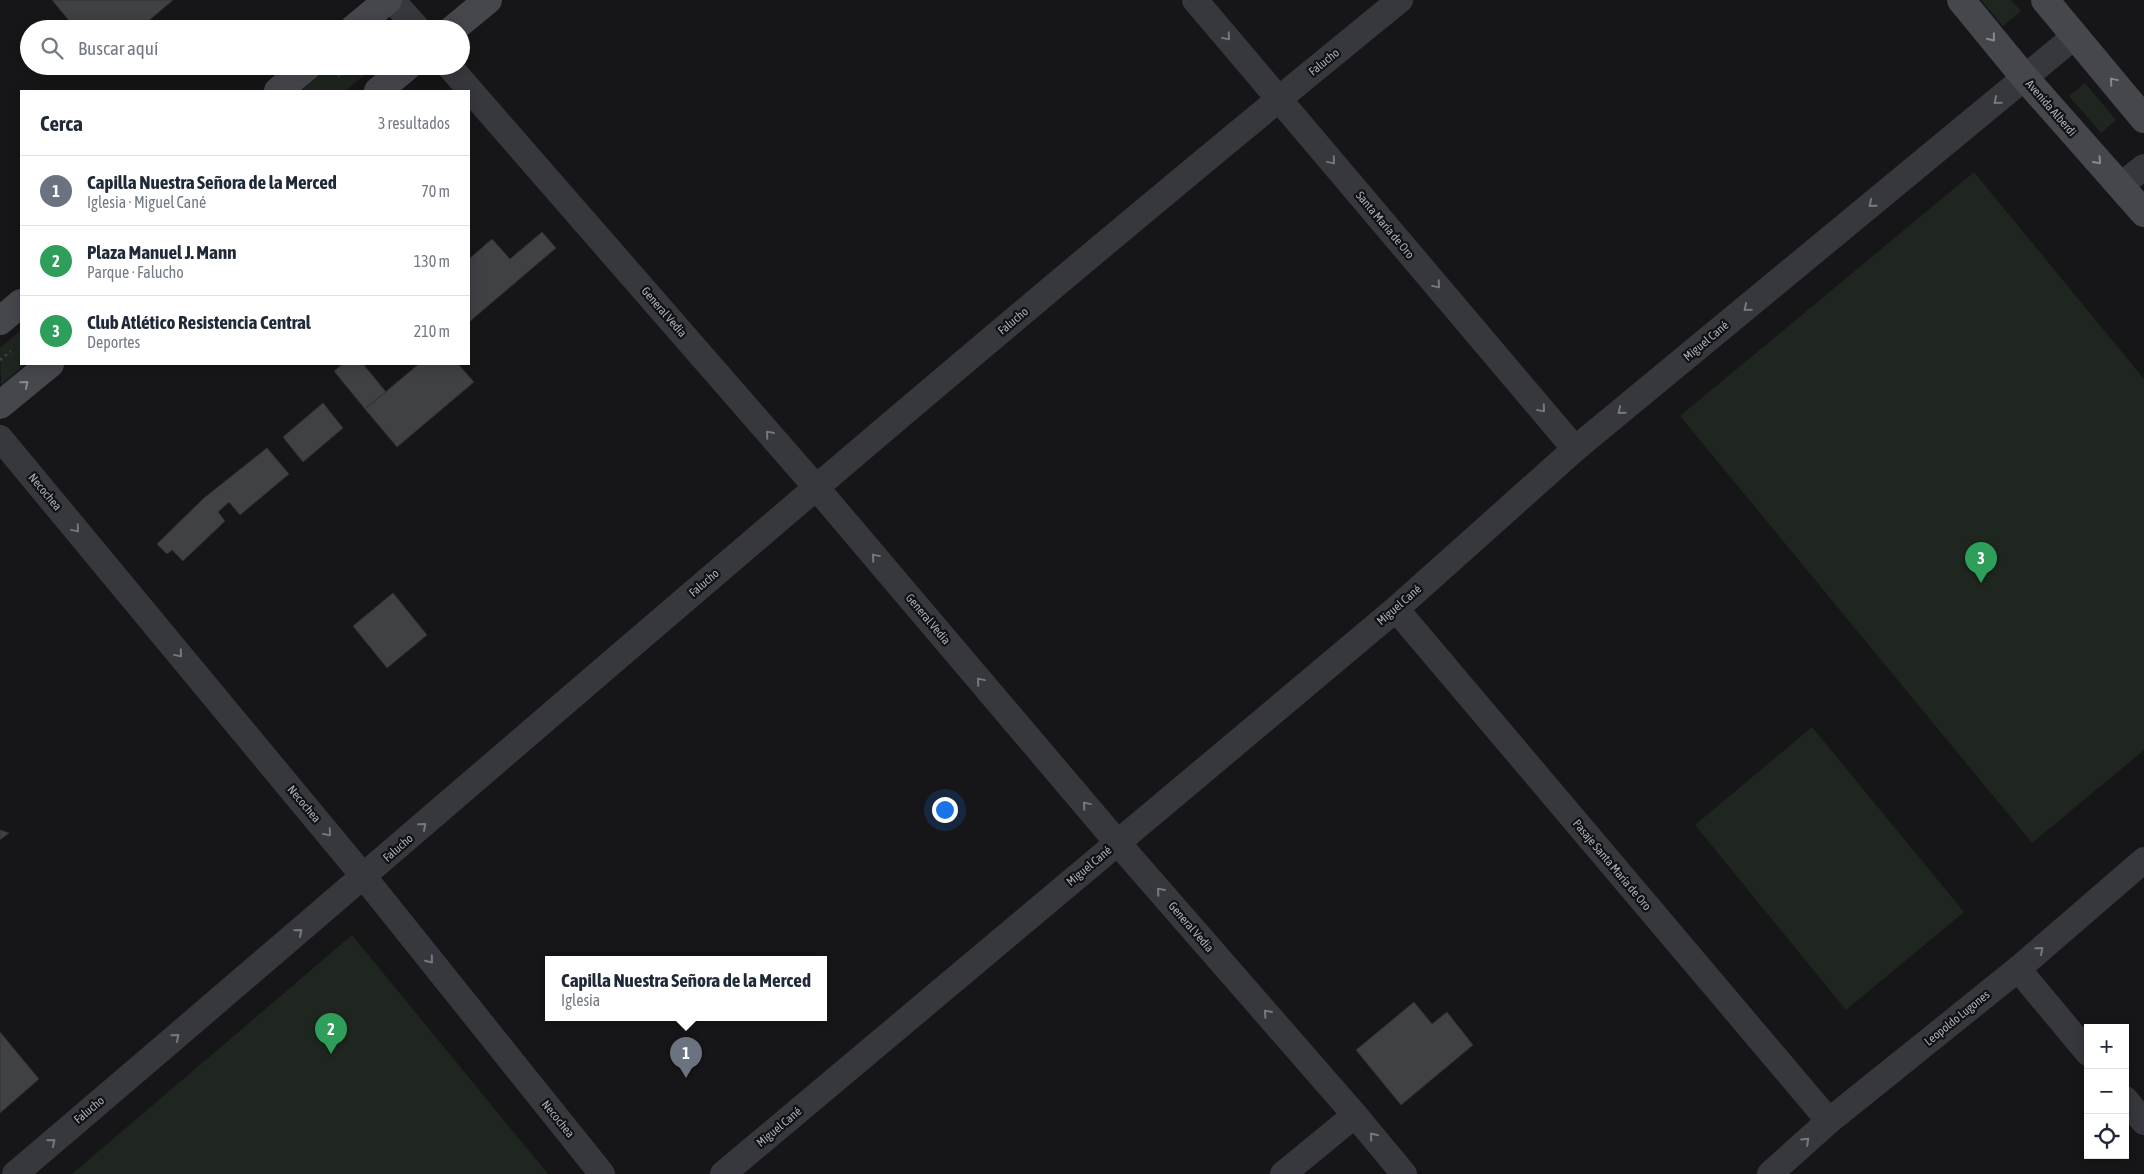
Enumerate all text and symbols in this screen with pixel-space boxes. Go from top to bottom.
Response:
search box [20,20,470,75]
one-way arrow [1221,31,1229,40]
one-way arrow [1986,32,1995,41]
icon: search [38,34,66,62]
text: Buscar aquí [78,37,158,59]
street label: Falucho [1306,45,1342,78]
street label: Avenida Alberdi [2023,77,2079,139]
one-way arrow [2109,78,2118,87]
one-way arrow [1994,95,2003,103]
text: Cerca [40,111,83,135]
text: 3 resultados [378,114,450,132]
one-way arrow [1326,155,1334,164]
one-way arrow [2092,155,2101,164]
text: Capilla Nuestra Señora de la Merced [87,171,337,193]
text: 1 [52,182,60,200]
text: 70 m [421,182,450,200]
street label: Santa María de Oro [1353,189,1417,262]
text: Iglesia · Miguel Cané [87,193,206,211]
one-way arrow [1868,199,1877,208]
text: Plaza Manuel J. Mann [87,241,236,263]
text: 2 [52,252,60,270]
text: 130 m [414,252,450,270]
text: Parque · Falucho [87,263,184,281]
one-way arrow [1431,279,1439,288]
street label: General Vedia [638,284,690,340]
one-way arrow [1743,302,1752,311]
street label: Falucho [995,304,1031,338]
text: Club Atlético Resistencia Central [87,311,311,333]
street label: Miguel Cané [1681,318,1731,364]
text: 3 [52,322,60,340]
text: 210 m [414,322,450,340]
text: Deportes [87,333,140,351]
one-way arrow [19,382,28,390]
one-way arrow [1536,404,1545,413]
one-way arrow [1618,406,1627,415]
one-way arrow [766,430,775,439]
street label: Necochea [26,471,64,513]
one-way arrow [70,524,79,533]
pin: 3 [1965,542,1997,583]
one-way arrow [873,554,881,563]
street label: Falucho [686,566,722,600]
street label: Miguel Cané [1374,582,1424,628]
street label: General Vedia [903,591,953,647]
one-way arrow [174,649,183,658]
one-way arrow [977,677,986,686]
street label: Necochea [285,783,323,825]
your location [932,797,958,823]
one-way arrow [1082,801,1091,810]
street label: Pasaje Santa María de Oro [1570,817,1654,913]
one-way arrow [417,823,426,832]
one-way arrow [322,828,331,837]
street label: Falucho [380,831,416,865]
street label: Miguel Cané [1064,843,1114,889]
one-way arrow [1157,887,1166,896]
street label: General Vedia [1165,899,1217,955]
one-way arrow [294,928,303,937]
one-way arrow [2035,946,2044,955]
one-way arrow [425,954,434,963]
popup [545,956,827,1021]
text: Capilla Nuestra Señora de la Merced [561,969,811,991]
street label: Leopoldo Lugones [1922,988,1992,1048]
text: Iglesia [561,991,600,1009]
one-way arrow [1263,1010,1272,1019]
pin: 2 [315,1013,347,1054]
map controls [2084,1024,2129,1159]
button: + [2084,1024,2129,1069]
one-way arrow [170,1034,179,1043]
pin: 1 [670,1037,702,1078]
button: − [2084,1069,2129,1114]
street label: Falucho [71,1093,107,1127]
street label: Necochea [539,1098,577,1140]
street label: Miguel Cané [754,1104,804,1150]
button: locate [2084,1114,2129,1159]
one-way arrow [1370,1133,1378,1142]
one-way arrow [1801,1138,1810,1147]
one-way arrow [46,1139,55,1148]

